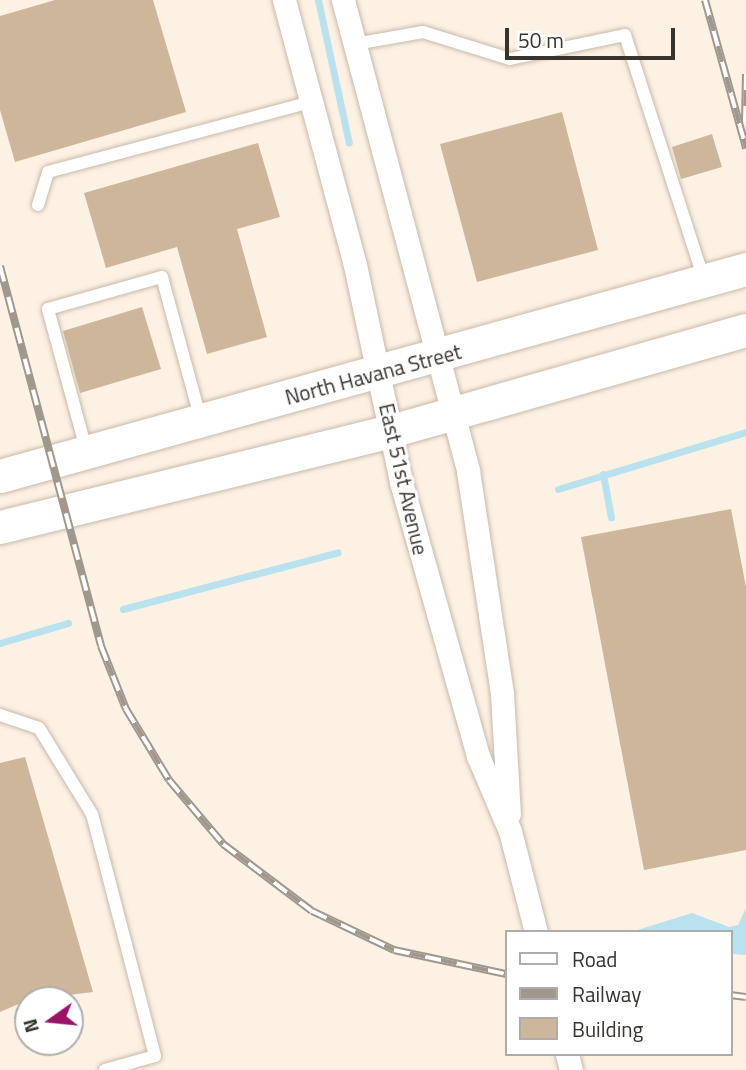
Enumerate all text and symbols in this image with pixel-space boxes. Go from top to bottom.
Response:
scale bar [508,14,678,58]
text: 50 m [518,24,564,56]
street label: North Havana Street [282,338,464,410]
street label: East 51st Avenue [374,401,434,557]
legend [504,930,732,1056]
text: Road [572,943,617,975]
text: Railway [572,978,641,1010]
north arrow [14,986,84,1056]
text: Building [572,1013,643,1045]
text: N [14,1016,46,1036]

